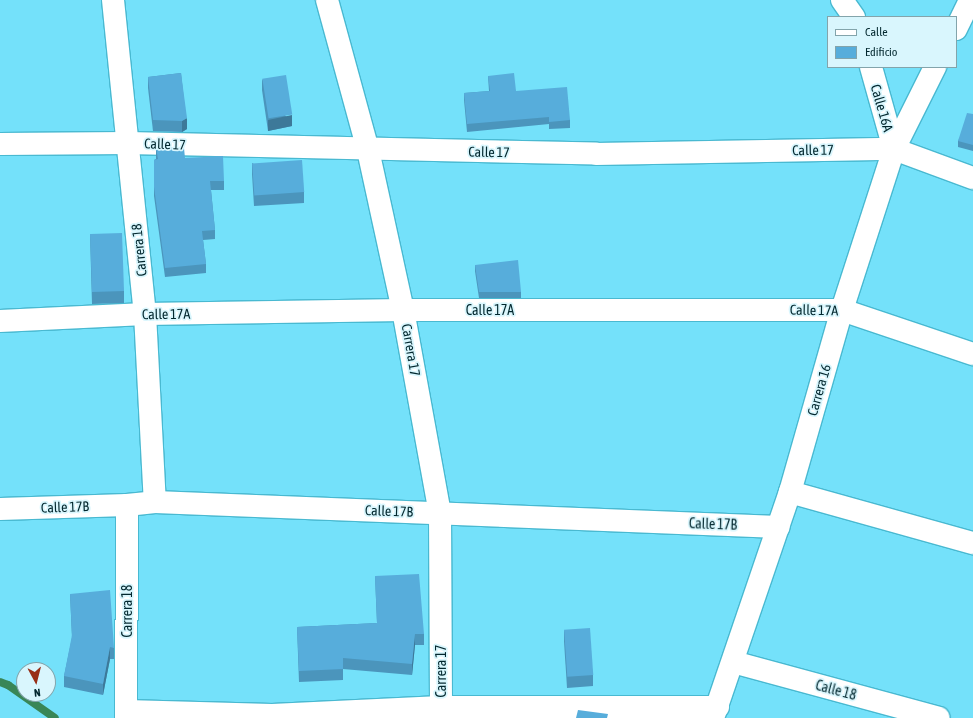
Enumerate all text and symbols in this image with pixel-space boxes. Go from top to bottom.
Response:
legend [827,16,957,68]
text: Calle [865,25,888,39]
text: Edificio [865,45,897,59]
street label: Calle 16A [867,82,897,134]
street label: Calle 17 [144,135,186,153]
street label: Calle 17 [792,141,834,159]
street label: Calle 17 [468,143,510,161]
street label: Carrera 18 [128,223,150,277]
street label: Calle 17A [790,301,838,319]
street label: Calle 17A [466,302,514,318]
street label: Calle 17A [142,305,190,323]
street label: Carrera 17 [398,323,424,377]
street label: Carrera 16 [804,362,834,418]
street label: Calle 17B [41,498,89,516]
street label: Calle 17B [365,502,413,520]
street label: Calle 17B [689,515,737,533]
street label: Carrera 18 [119,585,135,637]
street label: Carrera 17 [433,645,449,697]
north arrow [16,662,56,702]
street label: Calle 18 [814,677,858,703]
text: N [33,687,41,699]

